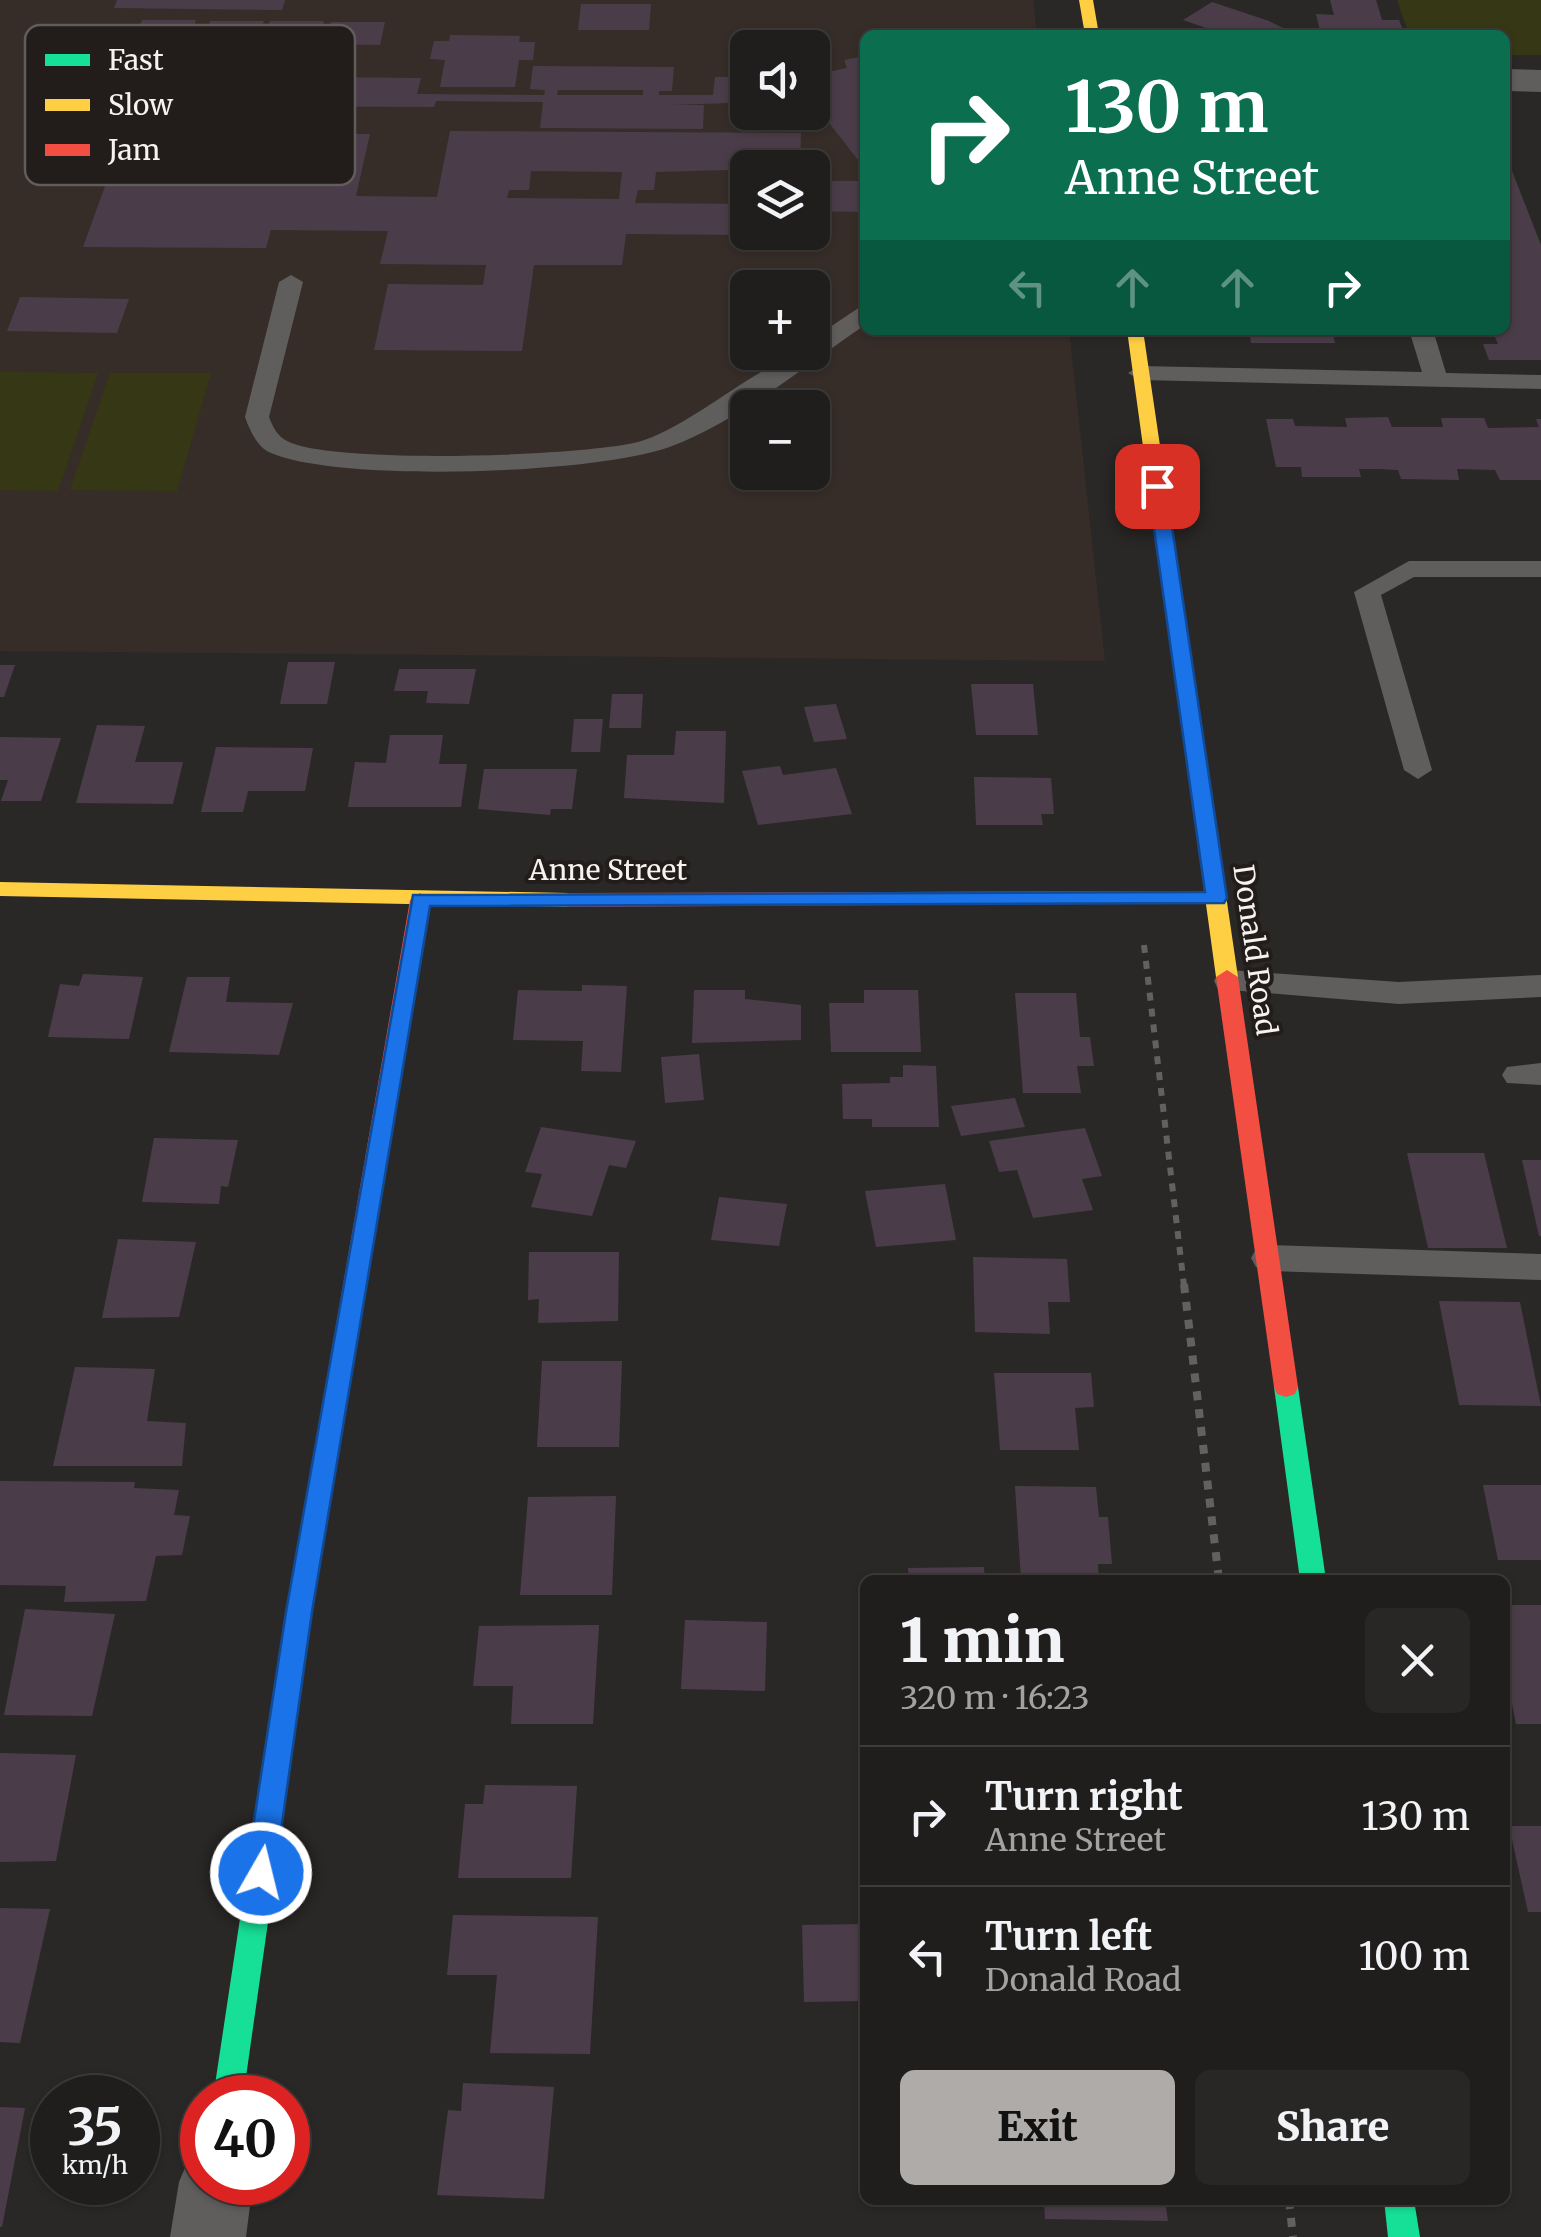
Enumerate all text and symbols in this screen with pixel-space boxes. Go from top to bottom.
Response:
legend [25,25,355,185]
map controls [730,30,830,490]
button: sound [730,30,830,130]
text: Fast [108,42,164,78]
text: 130 m [1065,63,1269,151]
icon: right [900,70,1030,200]
text: Slow [108,87,173,123]
text: Jam [107,132,161,168]
button: layers [730,150,830,250]
text: Anne Street [1065,150,1319,206]
icon: left [1000,260,1055,315]
icon: ahead [1105,260,1160,315]
icon: ahead [1210,260,1265,315]
icon: right [1315,260,1370,315]
button: + [730,270,830,370]
button: − [730,390,830,490]
pin [1115,444,1200,529]
icon: arrive [1130,459,1185,514]
street label: Anne Street [528,852,687,888]
street label: Donald Road [1225,862,1285,1038]
text: 1 min [900,1603,1064,1678]
button: close [1365,1608,1470,1713]
text: 320 m · 16:23 [900,1678,1089,1718]
text: Turn right [985,1773,1183,1820]
icon: right [900,1789,955,1844]
text: 130 m [1361,1793,1470,1840]
text: Anne Street [985,1820,1166,1860]
position arrow [209,1821,313,1925]
text: Turn left [985,1913,1152,1960]
icon: left [900,1929,955,1984]
text: 100 m [1358,1933,1470,1980]
text: Donald Road [985,1960,1181,2000]
button: Exit [900,2070,1175,2185]
button: Share [1195,2070,1470,2185]
speed limit sign: 40 [180,2075,310,2205]
text: 35 [67,2096,123,2159]
text: km/h [62,2149,128,2181]

